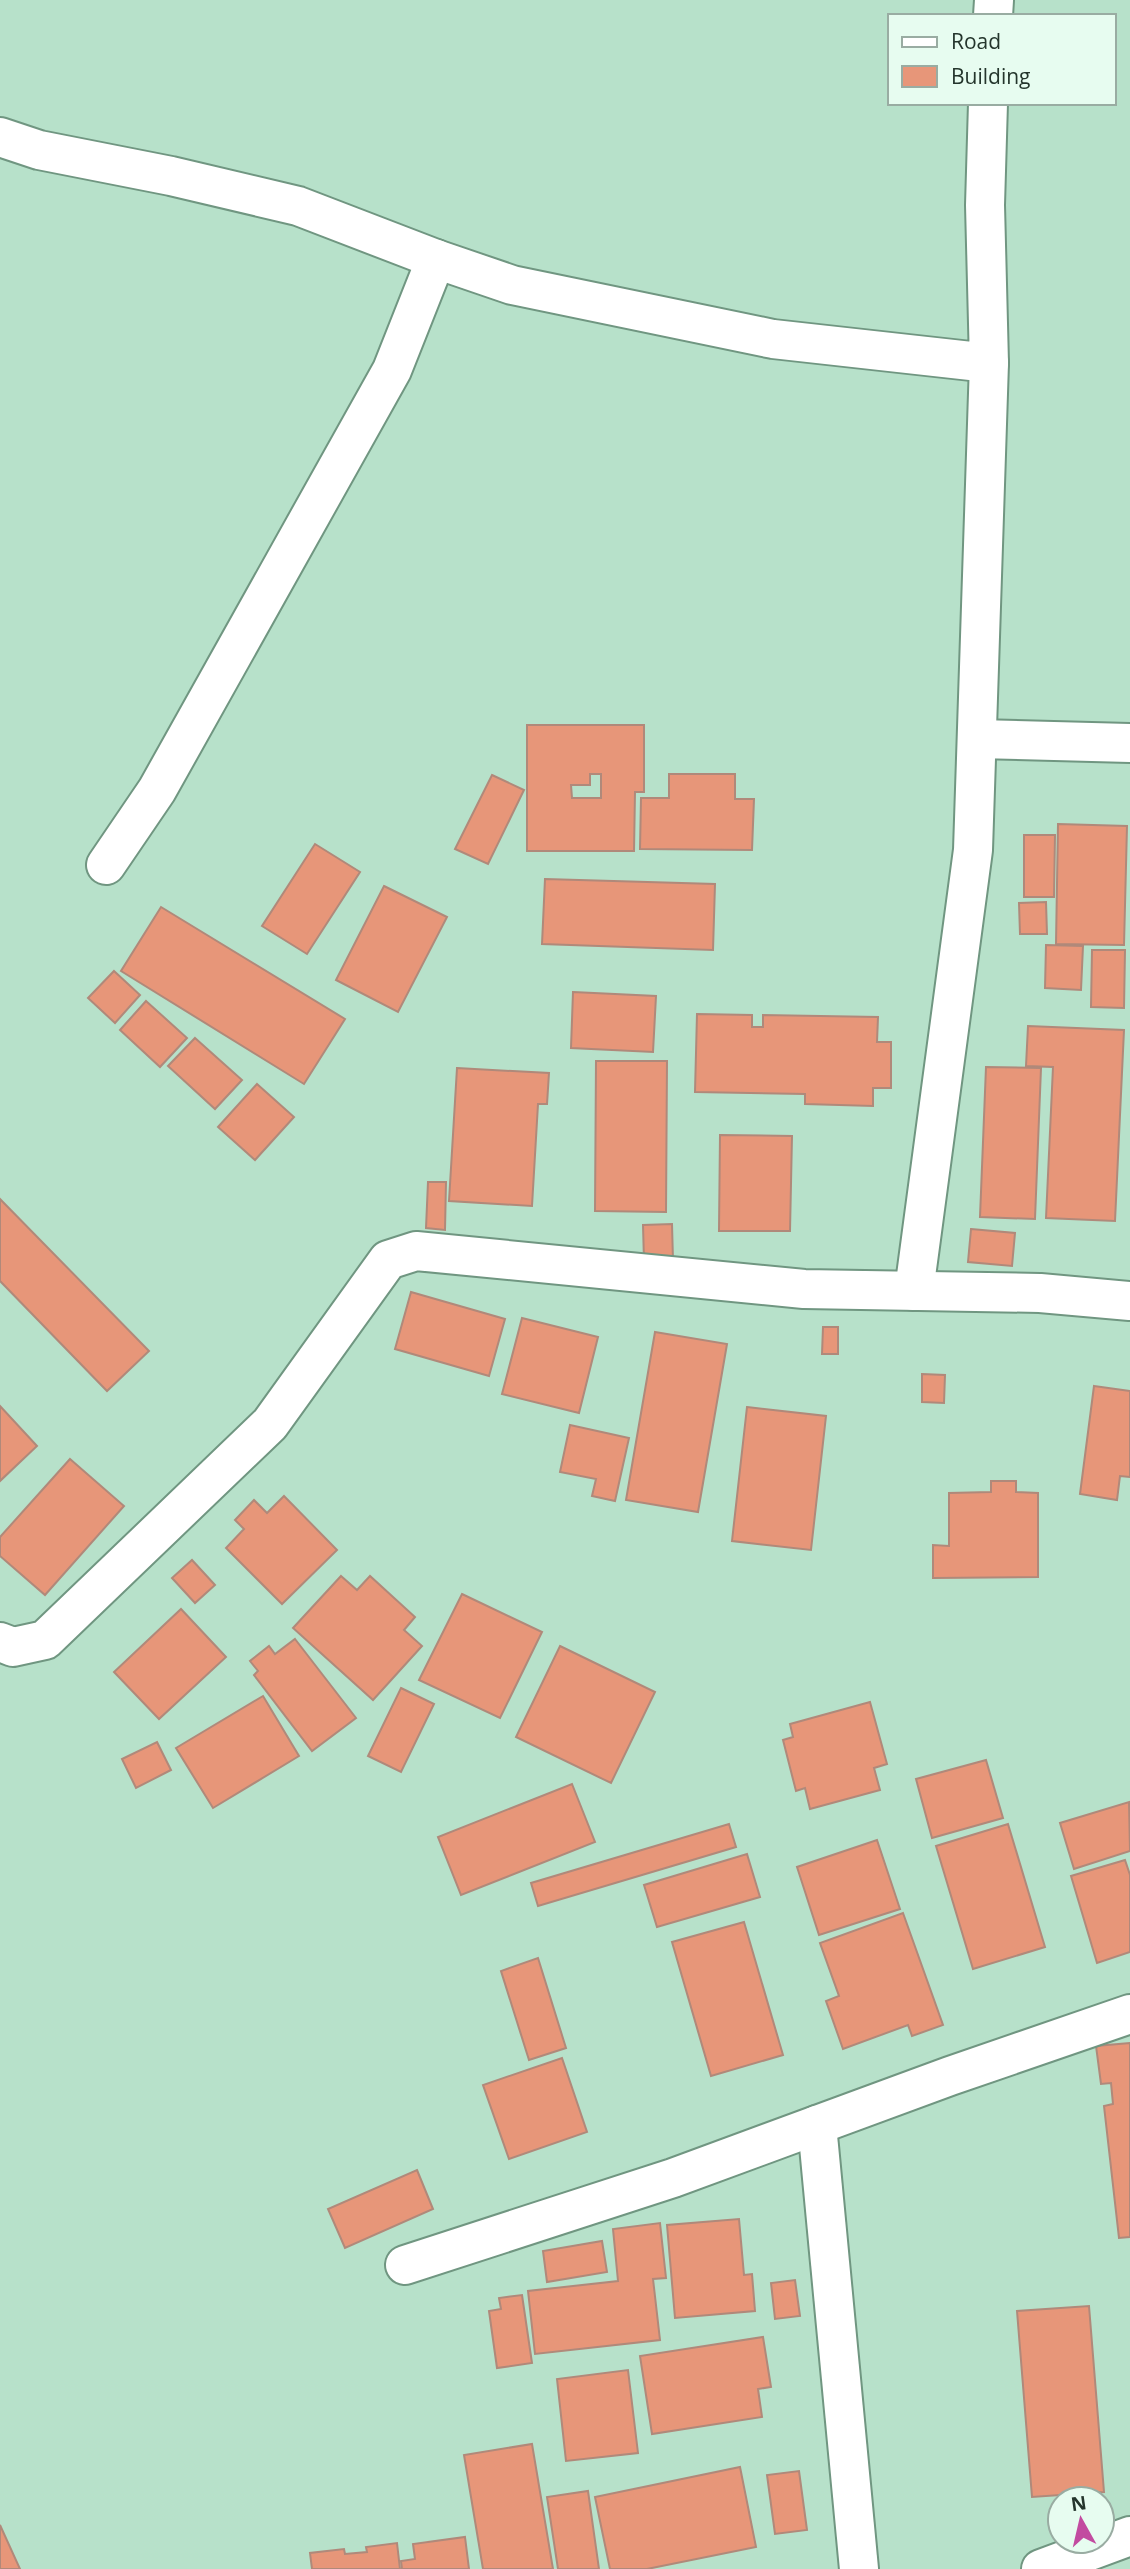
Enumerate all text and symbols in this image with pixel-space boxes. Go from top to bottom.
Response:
legend [888,14,1116,105]
text: Road [951,27,1001,55]
text: Building [951,62,1030,90]
north arrow [1046,2485,1116,2555]
text: N [1069,2489,1088,2517]

